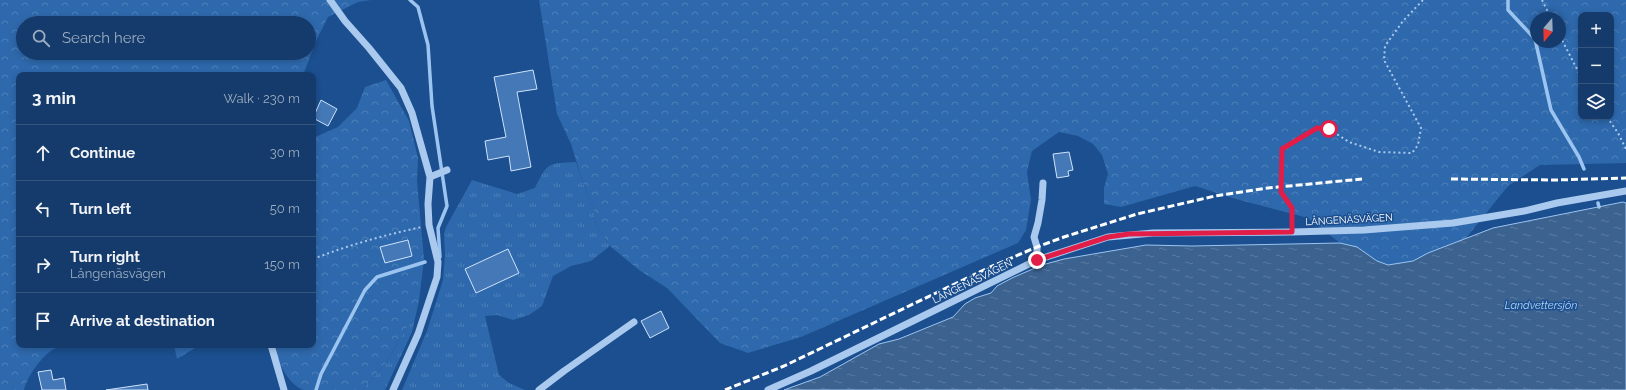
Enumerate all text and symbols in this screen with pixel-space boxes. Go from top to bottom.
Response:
north arrow [1530,12,1566,48]
map controls [1578,12,1614,120]
button: + [1578,12,1614,48]
search box [16,16,316,60]
icon: search [30,27,52,49]
text: Search here [62,29,145,47]
button: − [1578,48,1614,84]
button: layers [1578,84,1614,120]
text: 3 min [32,88,76,108]
text: Walk · 230 m [224,91,300,106]
route start [1320,120,1338,138]
icon: ahead [32,142,54,164]
text: Continue [70,144,135,162]
text: 30 m [270,145,300,160]
icon: left [32,198,54,220]
text: Turn left [70,200,131,218]
text: 50 m [270,201,300,216]
street label: LÅNGENÄSVÄGEN [1305,212,1393,227]
text: Turn right [70,248,140,266]
route end [1028,251,1046,269]
icon: right [32,254,54,276]
text: 150 m [264,257,300,272]
street label: LÅNGENÄSVÄGEN [930,257,1014,306]
text: Långenäsvägen [70,266,166,281]
water label: Landvettersjön [1505,299,1577,312]
icon: arrive [32,310,54,332]
text: Arrive at destination [70,312,215,330]

